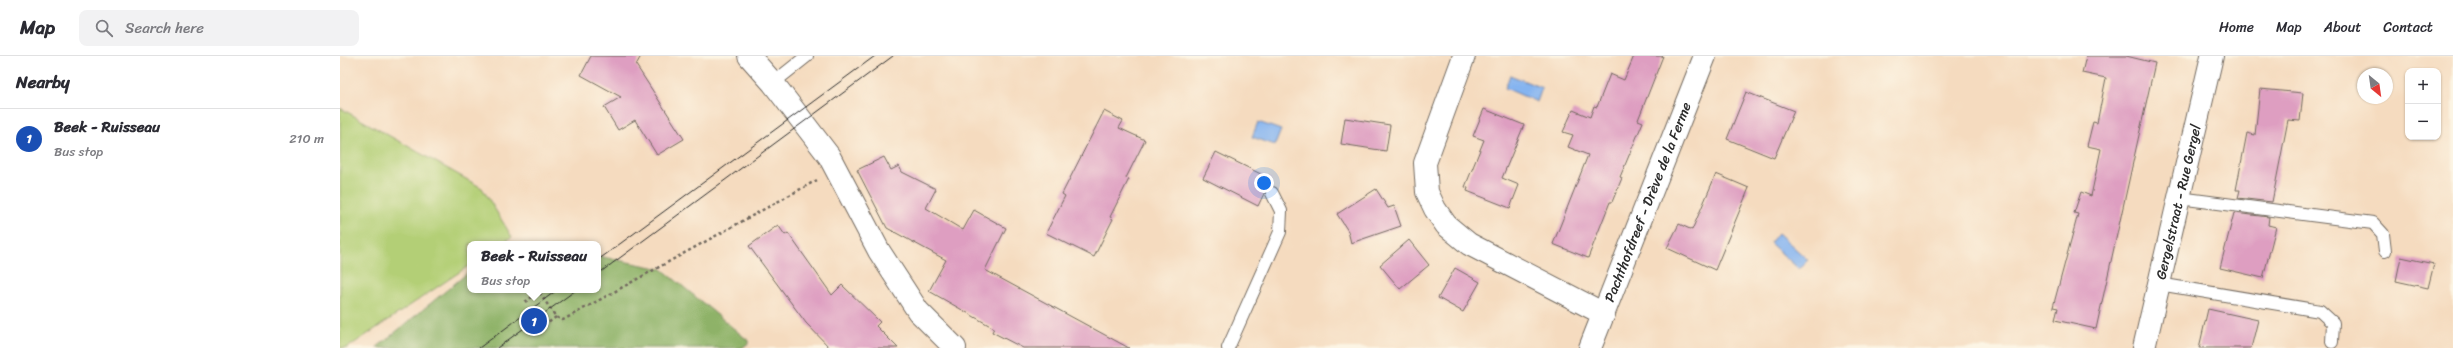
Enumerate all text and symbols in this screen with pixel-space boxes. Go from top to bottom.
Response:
search box [79,10,359,46]
text: Map [20,11,55,44]
text: Search here [125,15,204,41]
text: Home [2219,15,2254,40]
text: Map [2276,15,2302,40]
text: About [2324,15,2361,40]
text: Contact [2383,15,2433,40]
icon: search [93,17,115,39]
text: Nearby [16,67,70,97]
north arrow [2357,68,2393,104]
map controls [2405,68,2441,140]
button: + [2405,68,2441,104]
street label: Pachthofdreef - Drève de la Ferme [1597,98,1698,306]
button: − [2405,104,2441,140]
text: Beek - Ruisseau [54,114,160,140]
street label: Gergelstraat - Rue Gergel [2148,121,2208,282]
text: 1 [26,127,32,150]
text: 210 m [289,127,324,150]
text: Bus stop [54,140,103,163]
your location [1254,173,1274,193]
popup [467,241,601,293]
text: Beek - Ruisseau [481,243,587,269]
text: Bus stop [481,269,530,292]
pin: 1 [521,306,547,336]

